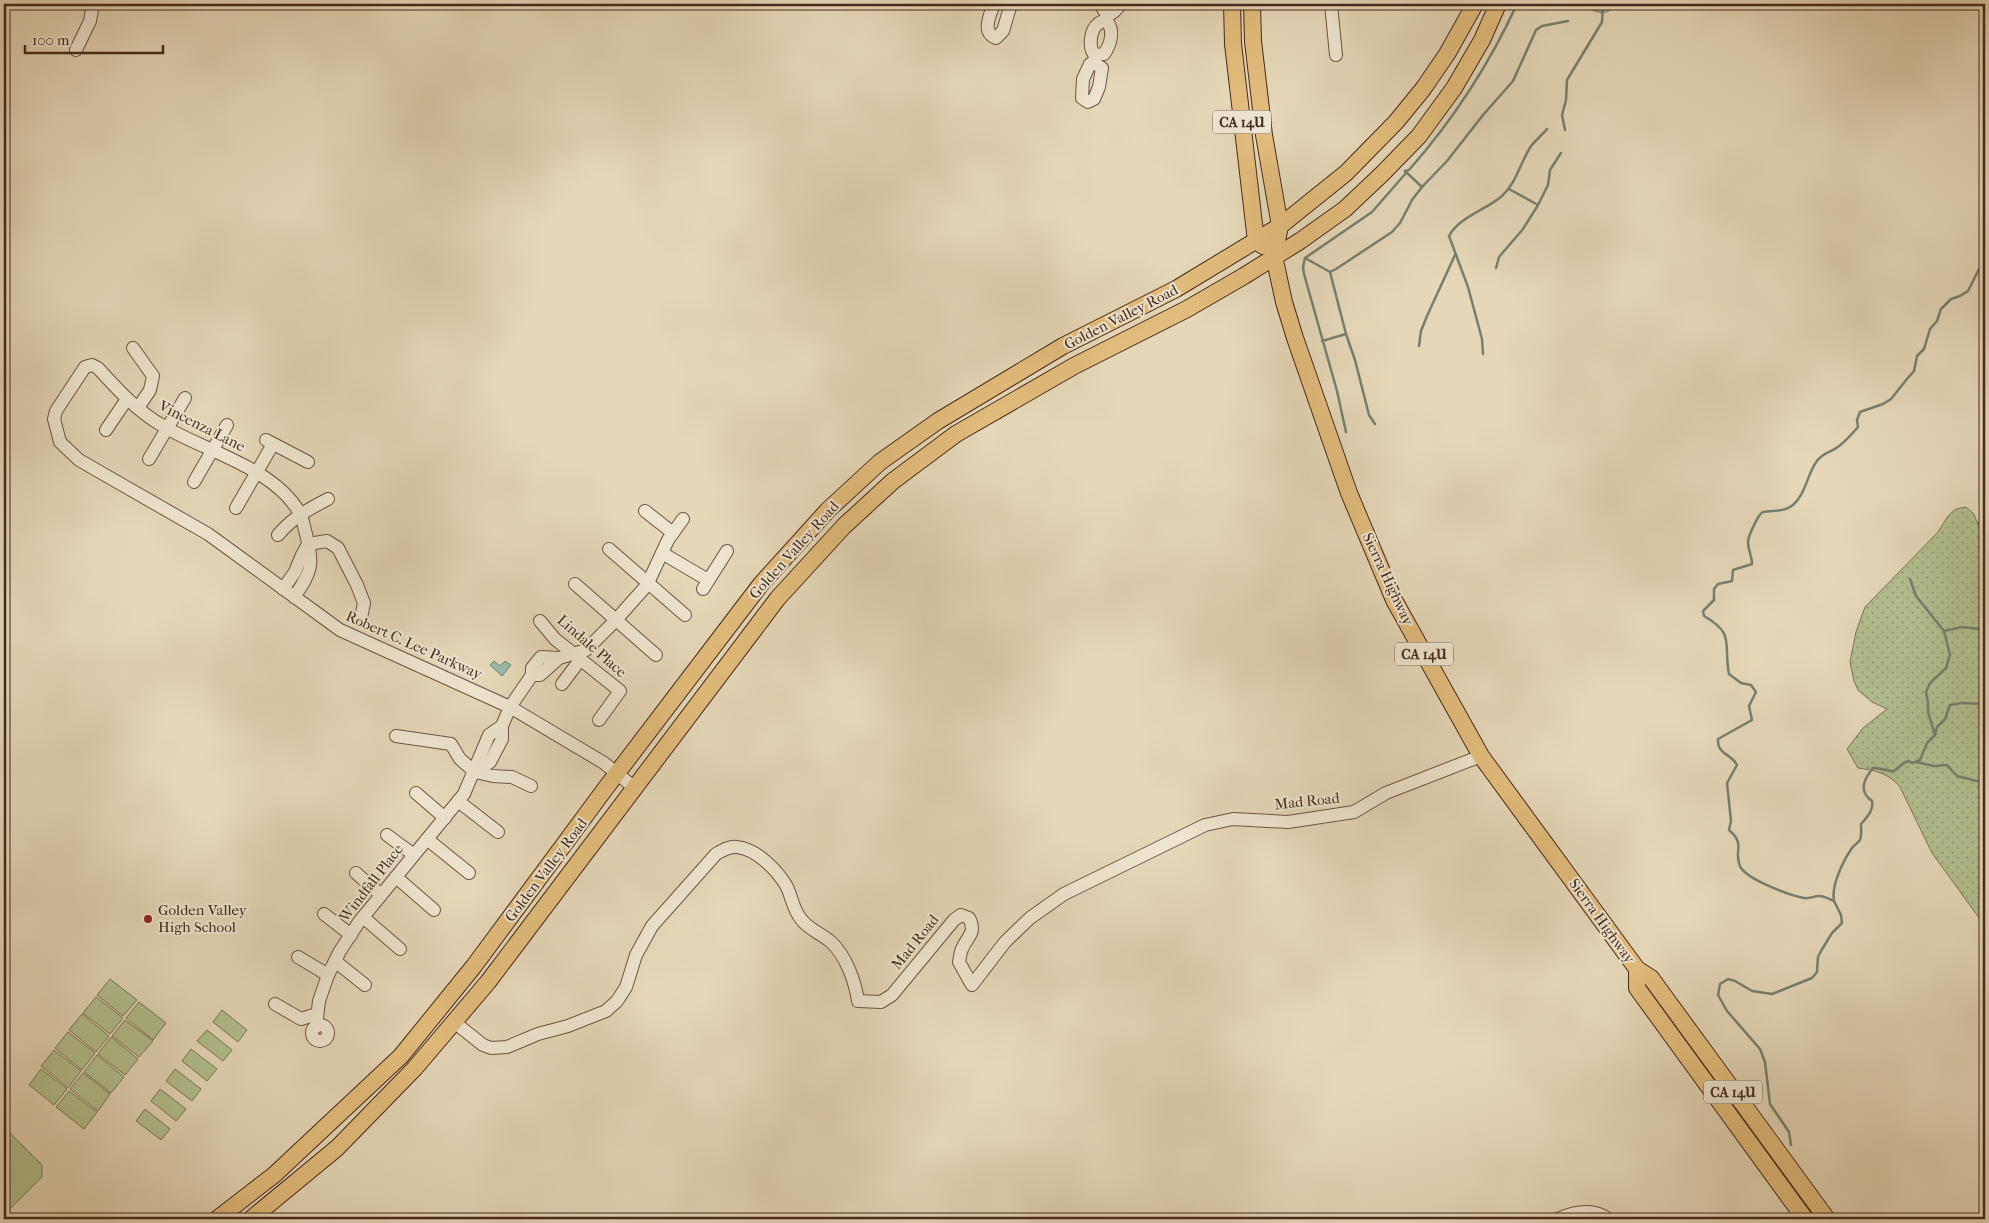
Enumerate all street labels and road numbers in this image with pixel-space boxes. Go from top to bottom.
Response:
road number: CA 14U [1213,110,1271,134]
street label: Golden Valley Road [1061,280,1182,353]
street label: Vincenza Lane [155,396,249,456]
street label: Golden Valley Road [745,497,843,603]
street label: Sierra Highway [1359,530,1418,629]
street label: Robert C. Lee Parkway [343,607,486,684]
street label: Lindale Place [554,611,631,681]
road number: CA 14U [1395,642,1453,666]
street label: Mad Road [1274,789,1341,813]
street label: Golden Valley Road [501,814,591,925]
street label: Windfall Place [335,840,407,926]
street label: Sierra Highway [1565,875,1639,968]
street label: Mad Road [887,910,943,973]
road number: CA 14U [1704,1080,1762,1104]

